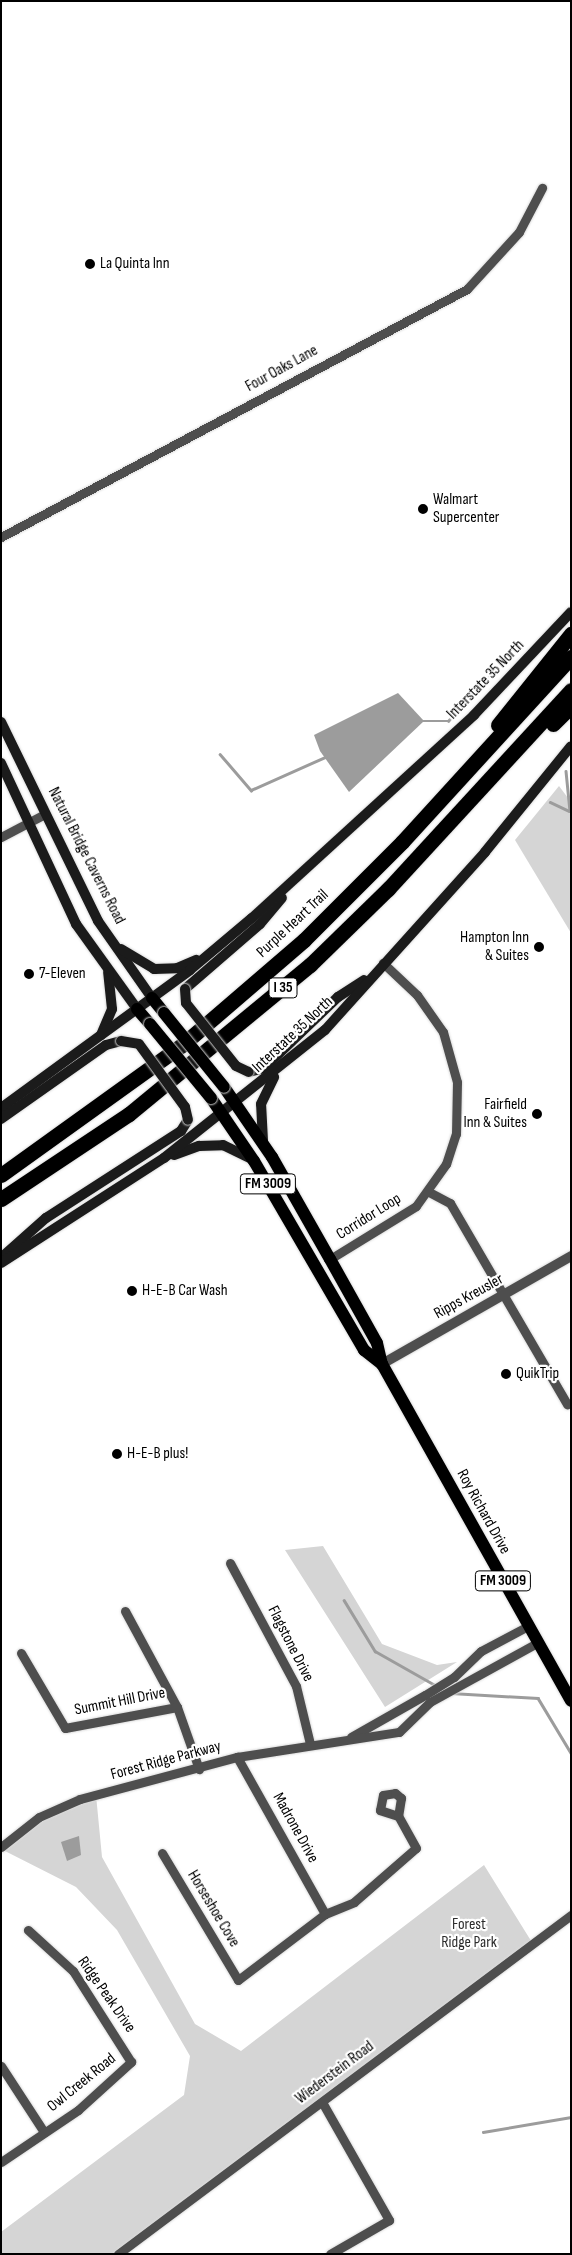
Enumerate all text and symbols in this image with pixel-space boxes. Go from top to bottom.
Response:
place label: La Quinta Inn [100,254,170,274]
marker: La Quinta Inn [84,258,96,270]
street label: Four Oaks Lane [242,341,322,397]
place label: Walmart Supercenter [433,490,499,528]
marker: Walmart Supercenter [417,503,429,515]
street label: Interstate 35 North [443,636,529,724]
street label: Natural Bridge Caverns Road [43,784,129,928]
street label: Purple Heart Trail [253,886,333,962]
place label: Hampton Inn & Suites [460,928,529,966]
marker: Hampton Inn & Suites [533,941,545,953]
place label: 7-Eleven [39,964,86,984]
marker: 7-Eleven [23,968,35,980]
road number: I 35 [268,976,298,1000]
street label: Interstate 35 North [249,993,337,1077]
place label: Fairfield Inn & Suites [463,1095,527,1133]
marker: Fairfield Inn & Suites [531,1108,543,1120]
road number: FM 3009 [239,1172,297,1196]
street label: Corridor Loop [333,1190,405,1244]
street label: Ripps Kreusler [431,1270,507,1324]
place label: H-E-B Car Wash [142,1281,228,1301]
marker: H-E-B Car Wash [126,1285,138,1297]
place label: QuikTrip [516,1364,559,1384]
marker: QuikTrip [500,1368,512,1380]
place label: H-E-B plus! [127,1444,188,1464]
marker: H-E-B plus! [111,1448,123,1460]
street label: Roy Richard Drive [452,1466,514,1558]
road number: FM 3009 [474,1568,532,1594]
street label: Flagstone Drive [263,1603,317,1685]
street label: Summit Hill Drive [73,1684,167,1720]
street label: Forest Ridge Parkway [109,1737,223,1785]
street label: Madrone Drive [268,1790,322,1866]
street label: Horseshoe Cove [183,1867,243,1951]
park label: Forest Ridge Park [441,1915,497,1953]
street label: Ridge Peak Drive [73,1953,139,2037]
street label: Wiederstein Road [292,2037,378,2109]
street label: Owl Creek Road [44,2050,120,2116]

